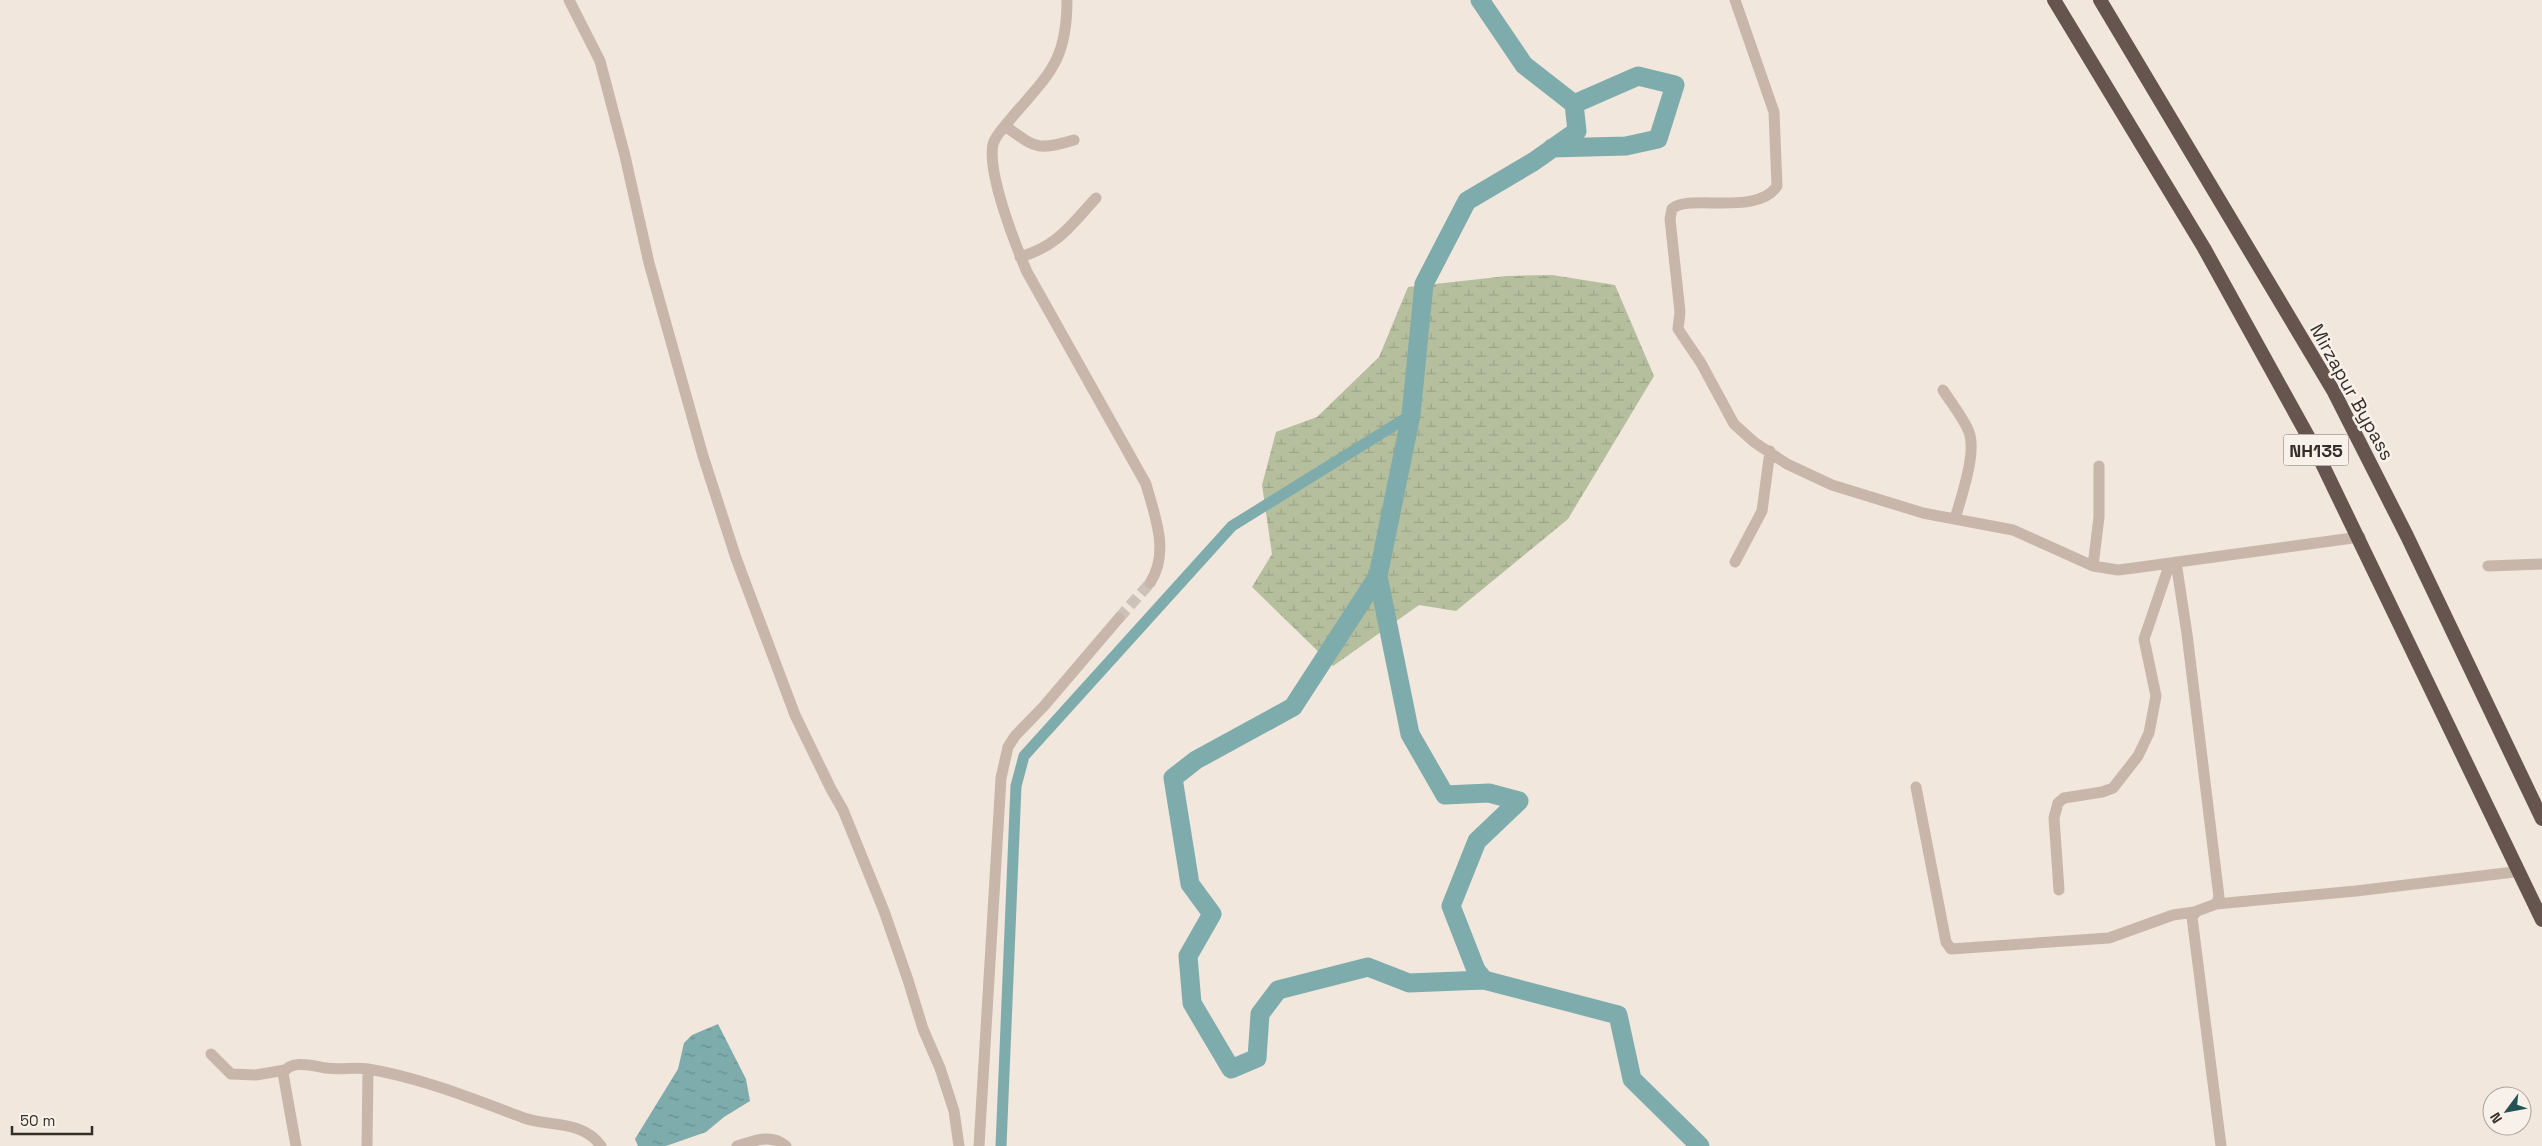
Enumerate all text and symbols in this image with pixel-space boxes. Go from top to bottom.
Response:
street label: Mirzapur Bypass [2304,319,2400,465]
road number: NH135 [2284,434,2348,466]
north arrow [2482,1086,2532,1136]
scale bar [12,1104,92,1136]
text: N [2486,1109,2506,1127]
text: 50 m [20,1111,55,1130]

